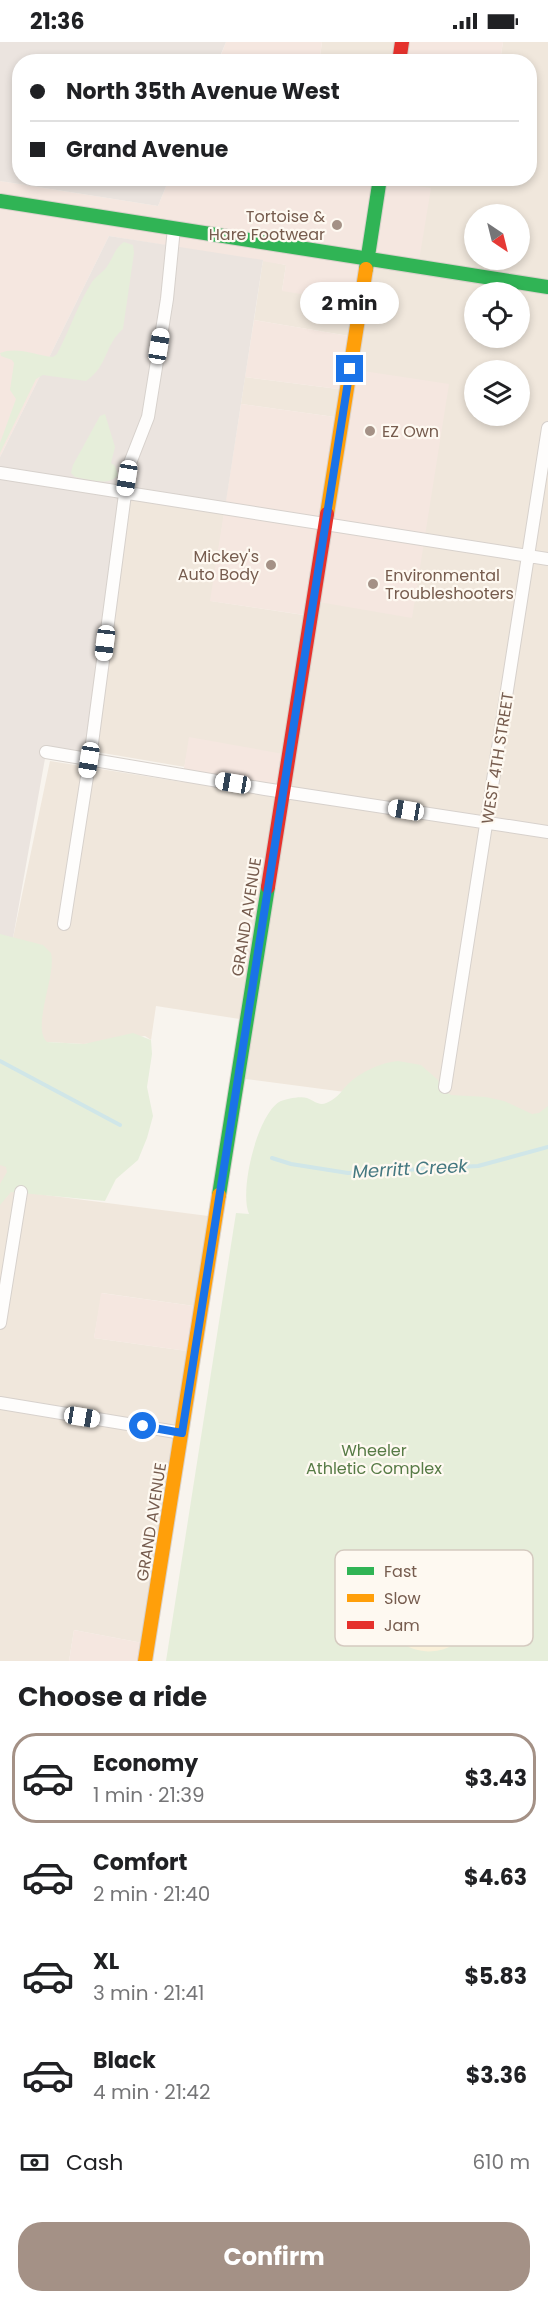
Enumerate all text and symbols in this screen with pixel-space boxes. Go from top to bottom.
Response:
text: 21:36 [30,6,84,37]
text: North 35th Avenue West [66,76,340,107]
text: Grand Avenue [66,134,228,165]
north arrow [464,204,530,270]
map controls [464,204,530,426]
place label: Tortoise & Hare Footwear [209,205,325,246]
marker: Tortoise & Hare Footwear [330,218,344,232]
callout: 2 min [300,282,400,324]
button: locate [464,282,530,348]
text: 2 min [321,289,378,317]
car [147,327,171,365]
route end [336,355,363,382]
button: layers [464,360,530,426]
place label: EZ Own [382,420,439,443]
marker: EZ Own [363,424,377,438]
car [115,459,139,497]
place label: Mickey's Auto Body [178,545,259,586]
marker: Mickey's Auto Body [264,558,278,572]
place label: Environmental Troubleshooters [385,564,514,605]
marker: Environmental Troubleshooters [366,577,380,591]
car [94,624,116,662]
street label: WEST 4TH STREET [476,690,519,826]
car [77,741,101,779]
car [214,771,252,795]
car [387,798,425,822]
street label: GRAND AVENUE [226,856,267,978]
water label: Merritt Creek [352,1153,469,1184]
car [63,1405,101,1429]
route start [129,1412,156,1439]
park label: Wheeler Athletic Complex [306,1439,442,1480]
street label: GRAND AVENUE [131,1461,172,1583]
legend [335,1550,533,1646]
text: Fast [384,1560,417,1583]
text: Slow [384,1587,421,1610]
text: Jam [384,1614,420,1637]
text: Choose a ride [18,1678,207,1715]
text: Economy [93,1748,198,1779]
icon: car [21,1751,75,1805]
text: $3.43 [465,1763,527,1794]
text: 1 min · 21:39 [93,1781,205,1809]
text: Comfort [93,1847,187,1878]
icon: car [21,1850,75,1904]
text: $4.63 [464,1862,527,1893]
text: 2 min · 21:40 [93,1880,210,1908]
text: XL [93,1946,119,1977]
icon: car [21,1949,75,2003]
text: $5.83 [464,1961,527,1992]
text: 3 min · 21:41 [93,1979,205,2007]
text: Black [93,2045,156,2076]
icon: car [21,2048,75,2102]
text: $3.36 [466,2060,527,2091]
text: 4 min · 21:42 [93,2078,210,2106]
icon: cash [18,2146,51,2179]
text: Cash [66,2147,123,2178]
text: 610 m [472,2148,530,2176]
button: Confirm [18,2222,530,2291]

